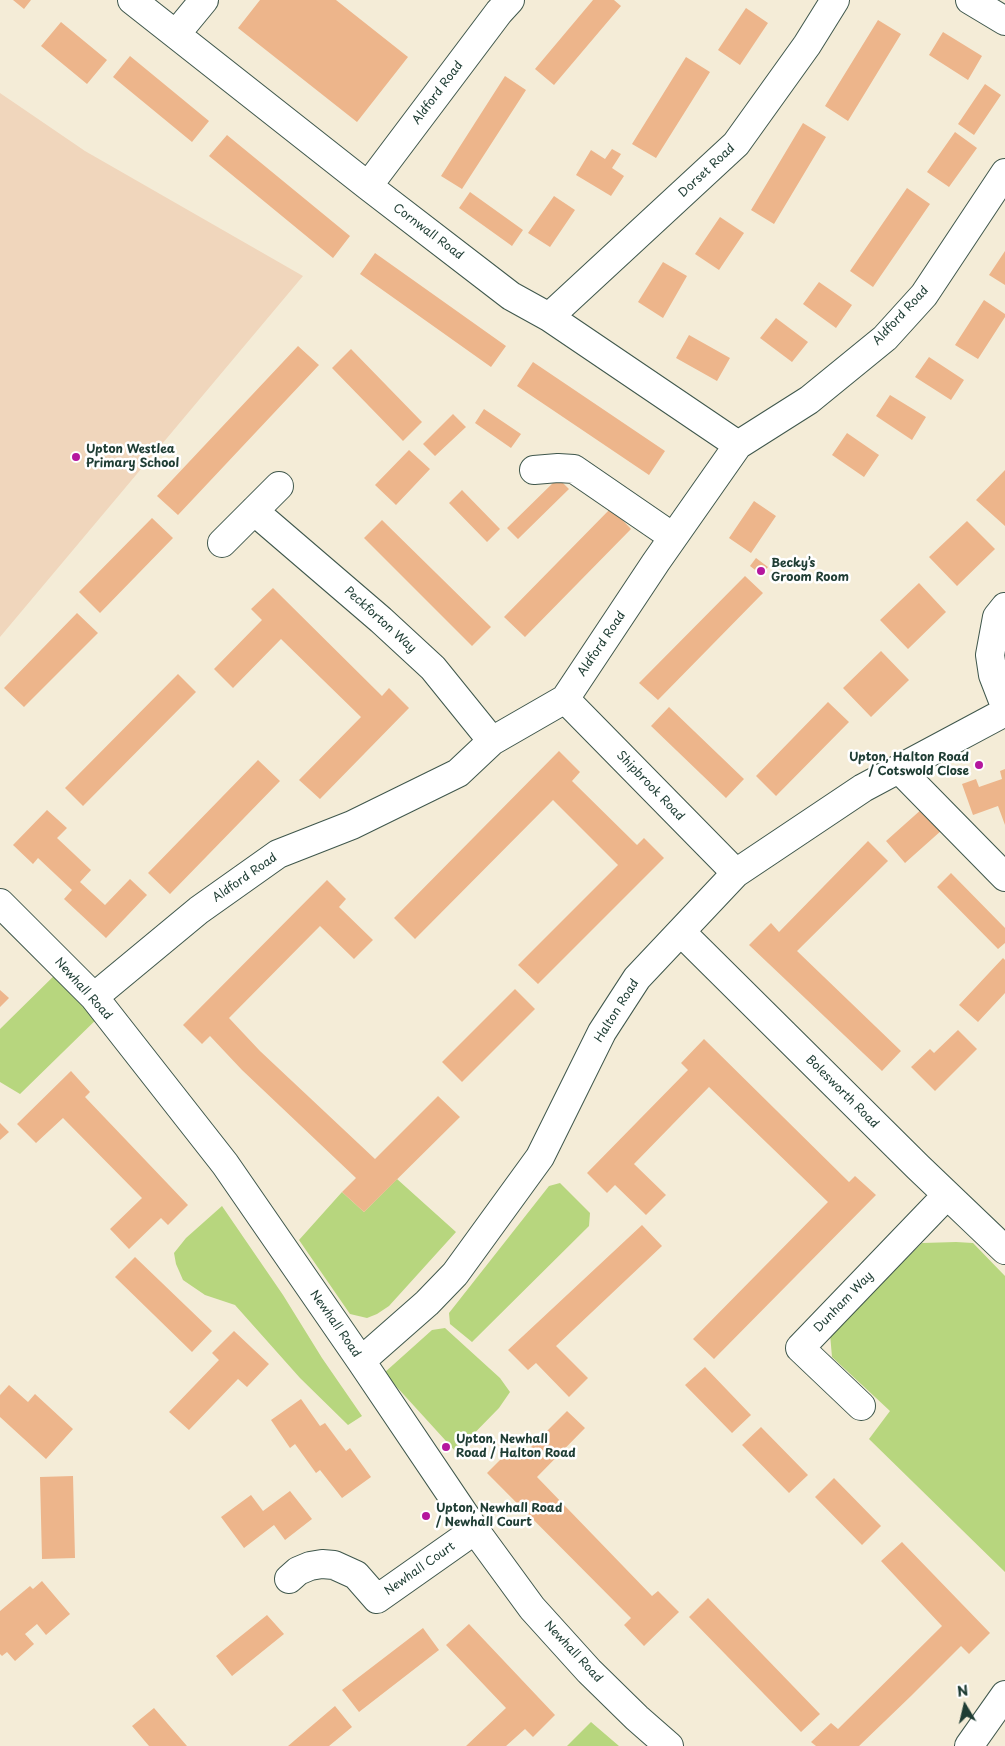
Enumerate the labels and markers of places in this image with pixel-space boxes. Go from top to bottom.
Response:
place label: Upton Westlea Primary School [86,443,179,471]
marker: Upton Westlea Primary School [70,451,82,463]
place label: Becky’s Groom Room [771,557,849,585]
marker: Becky’s Groom Room [755,565,767,577]
place label: Upton, Halton Road / Cotswold Close [849,751,969,779]
marker: Upton, Halton Road / Cotswold Close [973,759,985,771]
place label: Upton, Newhall Road / Halton Road [456,1433,576,1461]
marker: Upton, Newhall Road / Halton Road [440,1441,452,1453]
place label: Upton, Newhall Road / Newhall Court [436,1502,562,1530]
marker: Upton, Newhall Road / Newhall Court [420,1510,432,1522]

